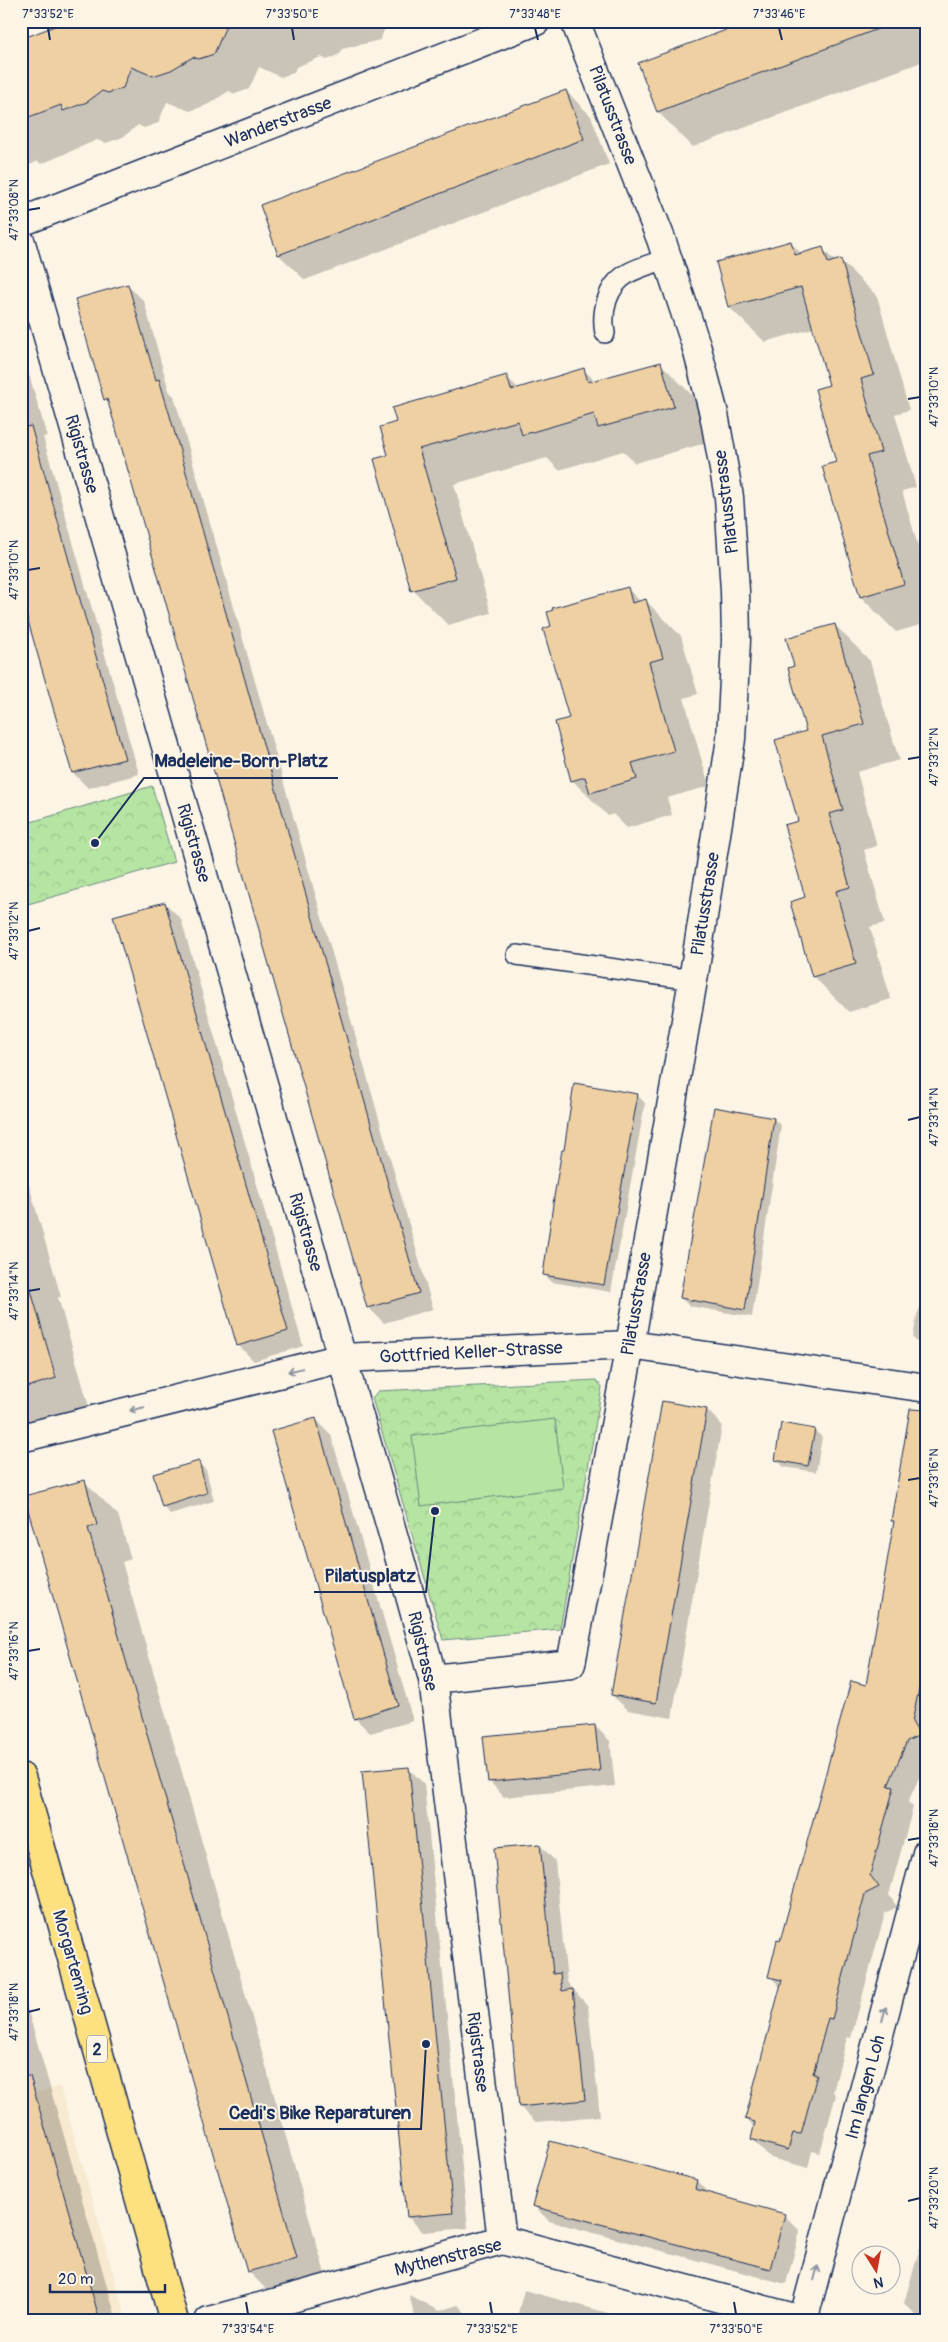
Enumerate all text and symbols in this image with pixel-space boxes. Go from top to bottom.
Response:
text: 7°33'52"E [22,7,74,22]
text: 7°33'50"E [265,7,319,22]
text: 7°33'48"E [509,7,561,22]
text: 7°33'46"E [753,7,805,22]
street label: Pilatusstrasse [583,62,642,168]
street label: Wanderstrasse [221,91,335,153]
text: 47°33'08"N [7,179,22,241]
text: 47°33'10"N [927,367,942,427]
street label: Rigistrasse [59,412,104,496]
street label: Pilatusstrasse [709,448,744,555]
text: 47°33'10"N [7,540,22,600]
text: 47°33'12"N [927,728,942,786]
callout: Madeleine-Born-Platz [144,744,338,778]
text: Madeleine-Born-Platz [154,749,328,773]
street label: Rigistrasse [171,801,216,885]
street label: Pilatusstrasse [686,850,725,958]
text: 47°33'12"N [7,902,22,960]
text: 47°33'14"N [927,1088,942,1146]
street label: Rigistrasse [283,1190,328,1274]
street label: Pilatusstrasse [616,1250,657,1358]
text: 47°33'14"N [7,1262,22,1320]
street label: Gottfried Keller-Strasse [379,1336,563,1369]
one-way arrow [288,1366,304,1375]
one-way arrow [130,1405,146,1414]
text: 47°33'16"N [927,1449,942,1508]
callout: Pilatusplatz [314,1558,426,1592]
text: Pilatusplatz [324,1564,416,1588]
street label: Rigistrasse [402,1609,443,1693]
text: 47°33'16"N [7,1622,22,1681]
text: 47°33'18"N [927,1809,942,1867]
street label: Morgartenring [47,1907,98,2017]
text: 47°33'18"N [7,1983,22,2041]
one-way arrow [880,2007,889,2023]
street label: Rigistrasse [461,2010,494,2094]
street label: Im langen Loh [841,2032,890,2142]
road number: 2 [87,2036,107,2062]
callout: Cedi's Bike Reparaturen [219,2095,421,2129]
text: Cedi's Bike Reparaturen [229,2101,411,2125]
text: 47°33'20"N [927,2167,942,2229]
street label: Mythenstrasse [392,2233,504,2282]
north arrow [850,2244,900,2294]
scale bar [50,2262,165,2294]
one-way arrow [812,2265,821,2281]
text: 20 m [58,2270,93,2289]
text: N [872,2273,885,2292]
text: 7°33'54"E [222,2322,274,2337]
text: 7°33'52"E [466,2322,518,2337]
text: 7°33'50"E [709,2322,763,2337]

